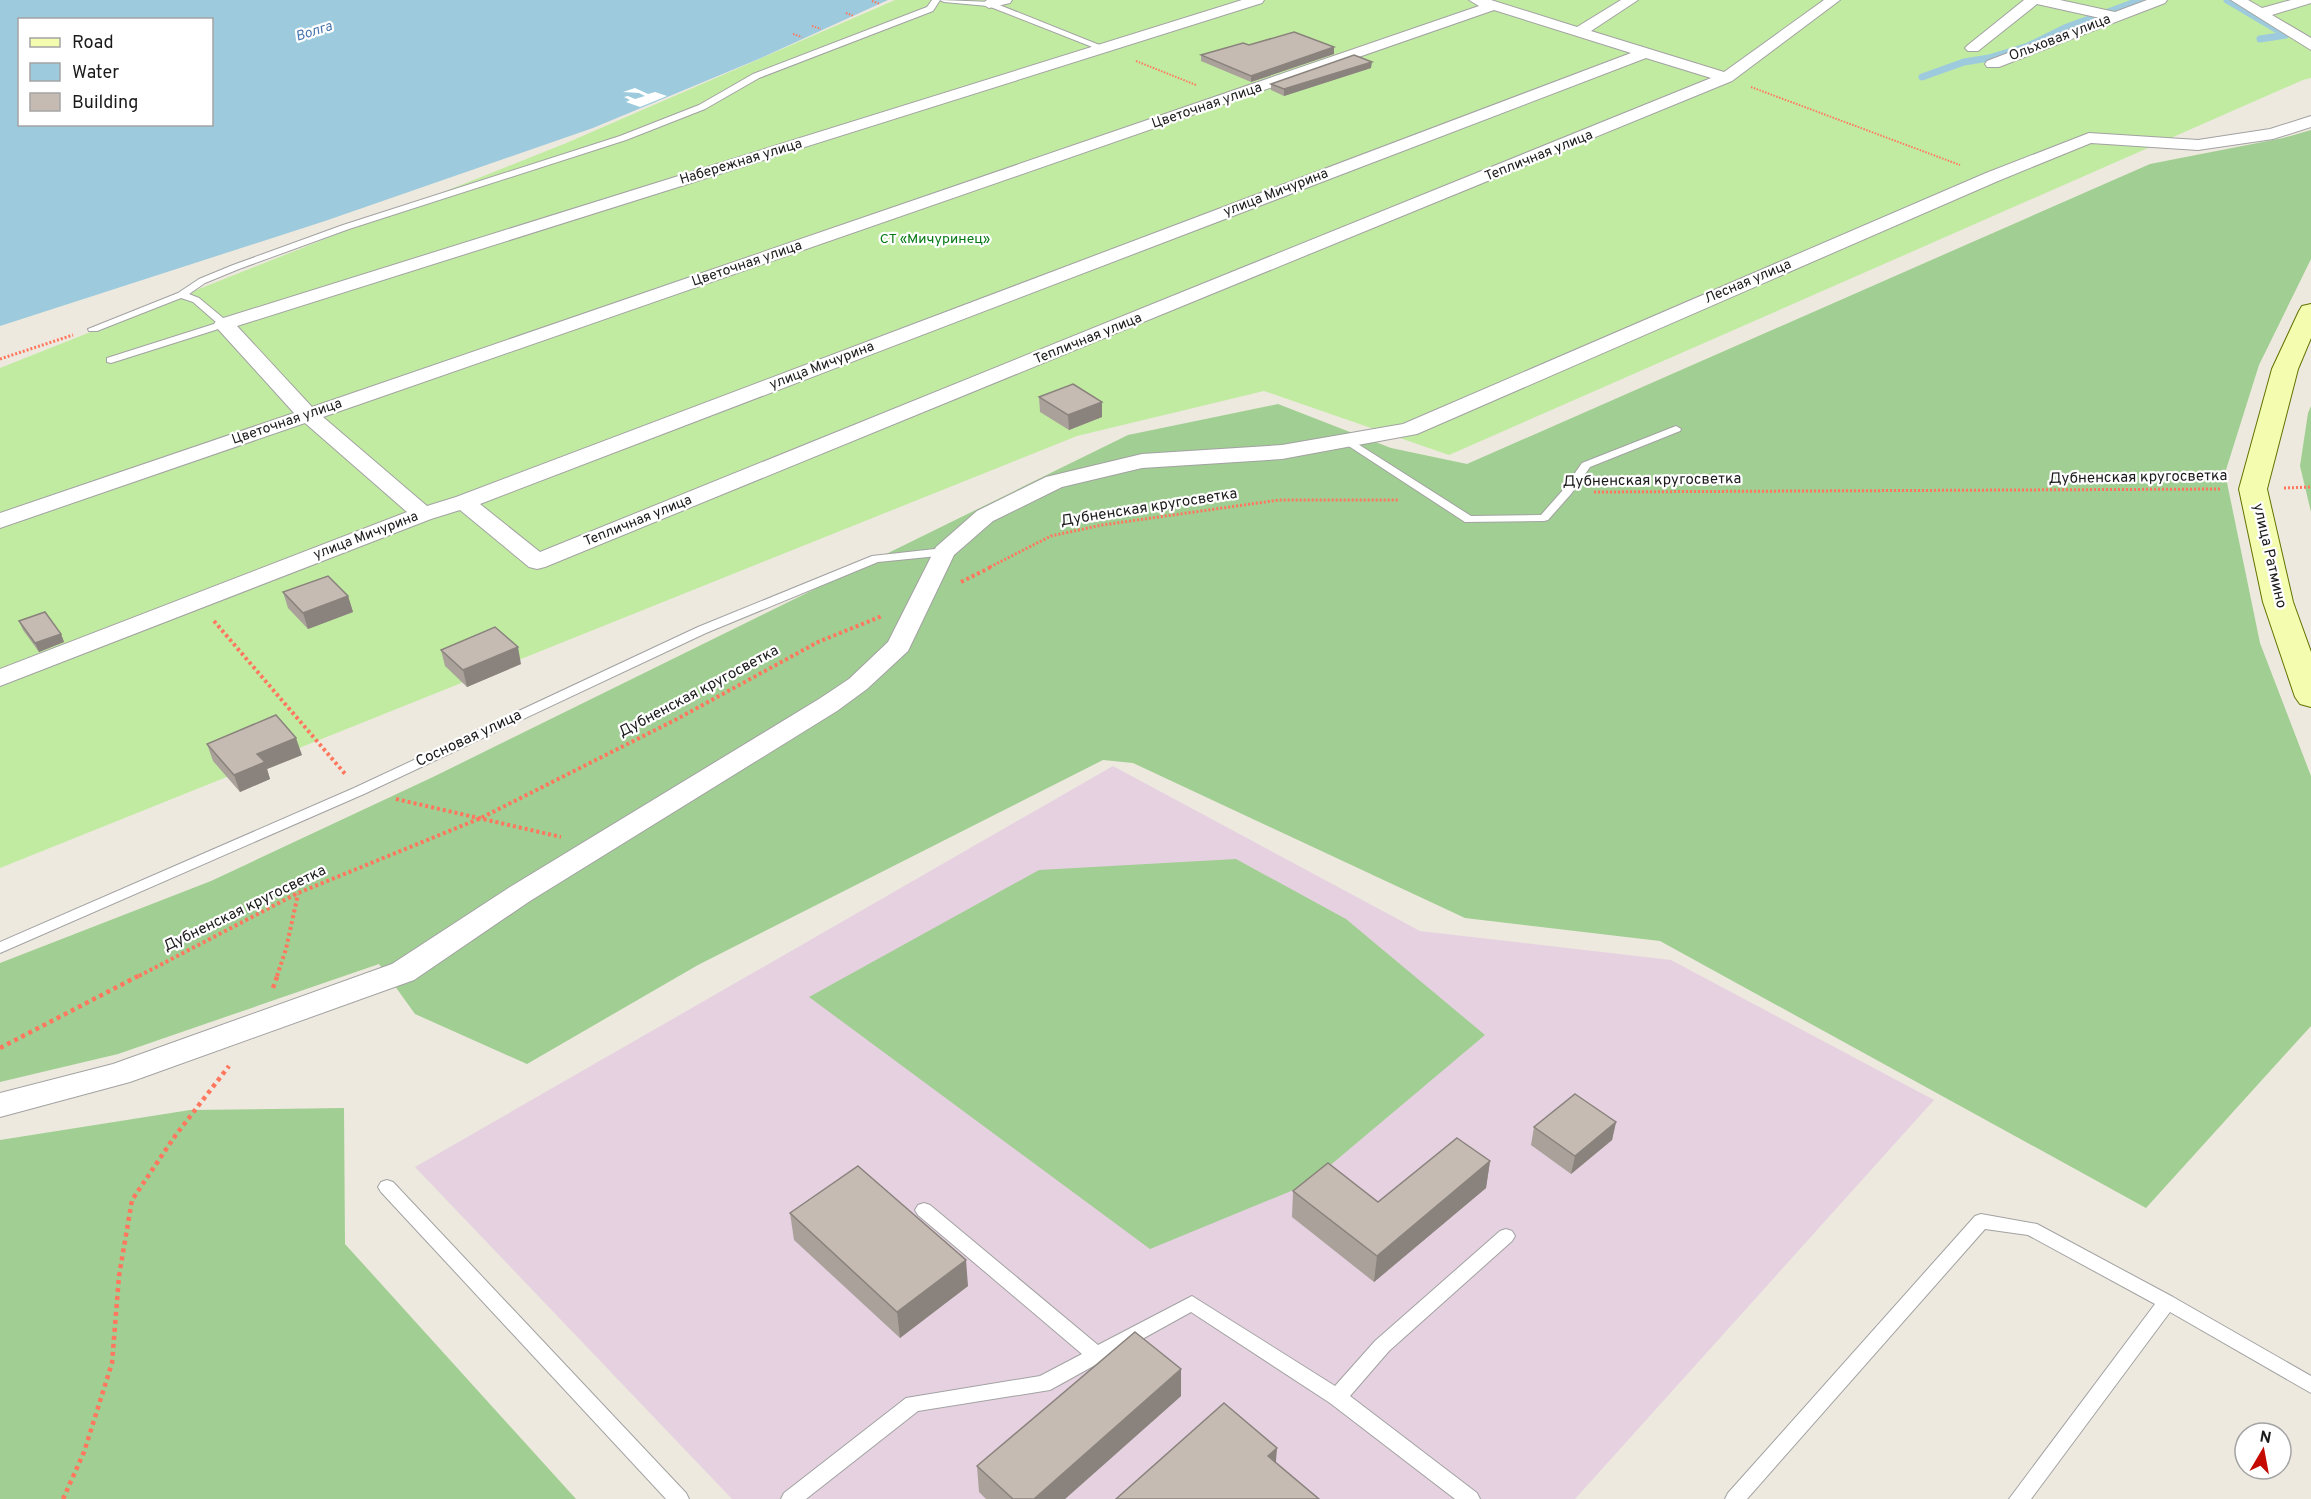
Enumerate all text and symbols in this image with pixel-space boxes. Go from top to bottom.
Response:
street label: Ольховая улица [2007,11,2113,65]
legend [18,18,213,126]
water label: Волга [294,18,335,46]
text: Road [72,32,114,55]
text: Water [72,62,119,85]
street label: Цветочная улица [1150,79,1264,133]
text: Building [72,92,138,115]
street label: Тепличная улица [1482,127,1596,185]
street label: Набережная улица [678,135,804,189]
street label: улица Мичурина [1221,165,1331,221]
park label: СТ «Мичуринец» [880,231,990,248]
street label: Цветочная улица [690,237,804,291]
street label: Лесная улица [1702,256,1794,308]
street label: Тепличная улица [1031,310,1145,368]
street label: улица Мичурина [767,338,877,394]
street label: Цветочная улица [230,395,344,449]
street label: Дубненская кругосветка [2048,467,2228,489]
street label: Дубненская кругосветка [1562,470,1742,492]
street label: Дубненская кругосветка [1059,485,1239,531]
street label: Тепличная улица [581,492,695,550]
street label: улица Ратмино [2248,502,2290,610]
street label: улица Мичурина [311,508,421,564]
street label: Дубненская кругосветка [616,642,782,742]
street label: Сосновая улица [413,706,525,772]
street label: Дубненская кругосветка [160,861,330,957]
north arrow [2233,1421,2293,1481]
text: N [2258,1427,2273,1449]

